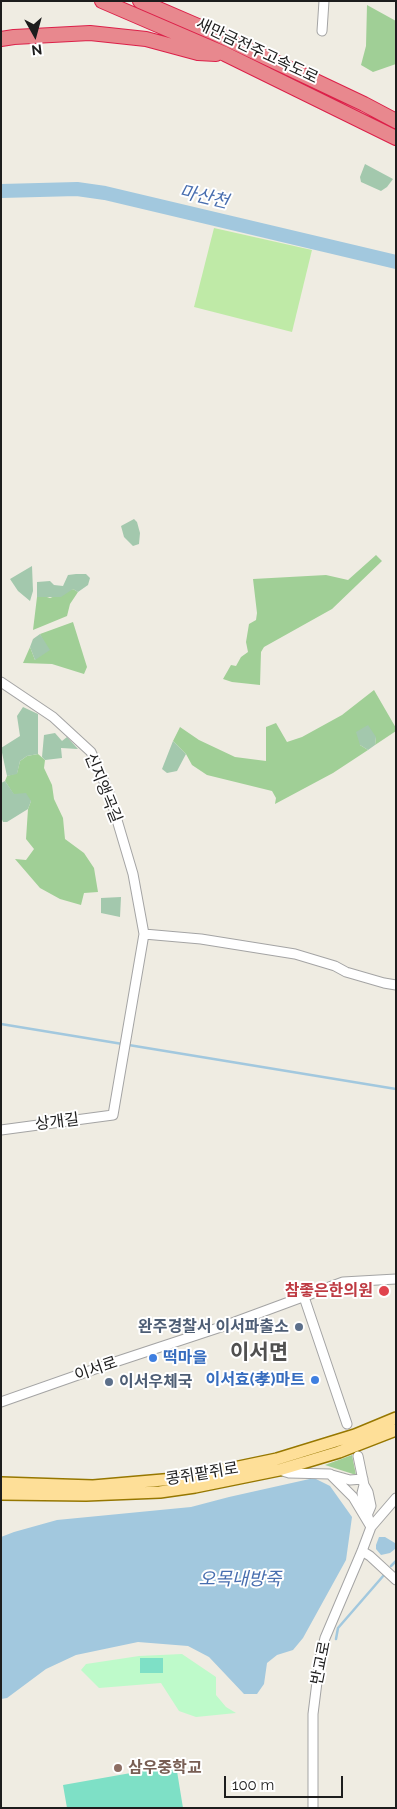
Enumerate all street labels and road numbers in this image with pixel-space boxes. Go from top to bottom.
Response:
street label: 새만금전주고속도로 [193,14,321,88]
street label: 신지앵곡길 [80,750,126,826]
street label: 상개길 [34,1110,80,1134]
street label: 이서로 [72,1353,120,1385]
street label: 콩쥐팥쥐로 [164,1459,240,1489]
street label: 반교로 [307,1639,335,1687]

